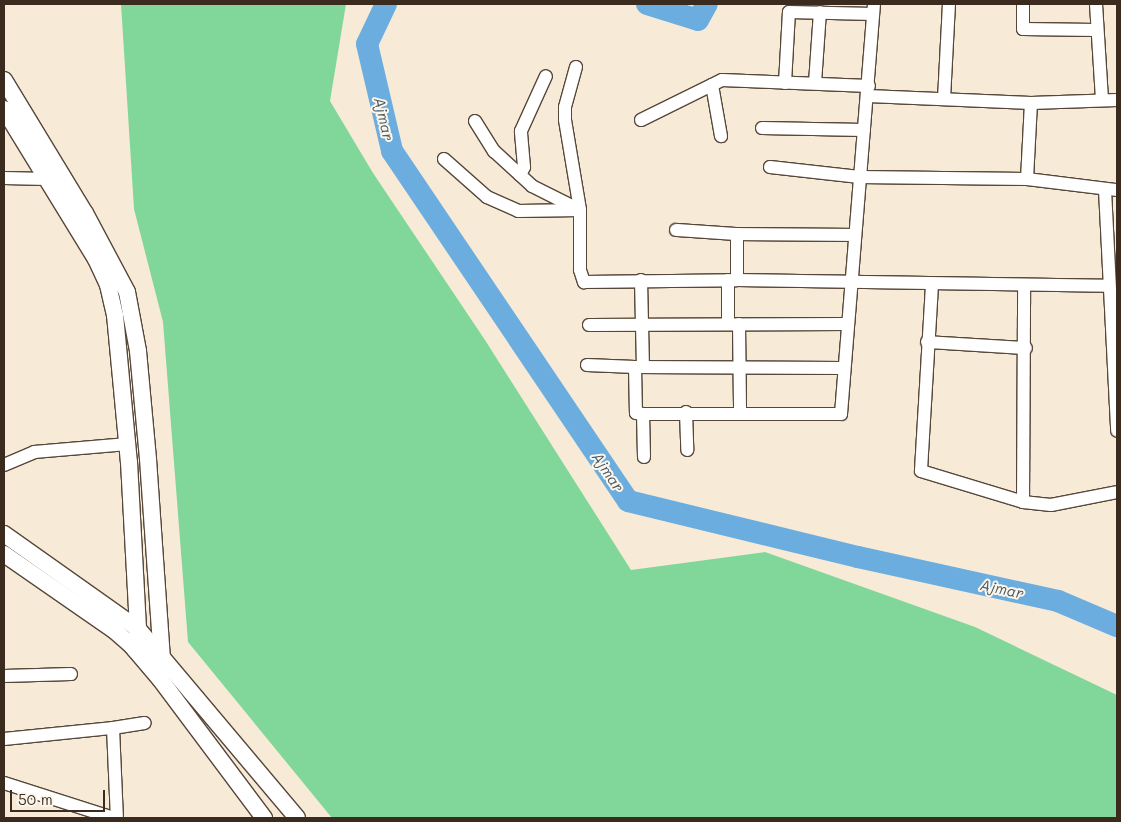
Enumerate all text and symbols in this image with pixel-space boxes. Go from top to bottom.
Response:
water label: Ajmar [370,95,398,143]
water label: Ajmar [588,449,628,495]
water label: Ajmar [978,576,1026,602]
scale bar [12,780,108,812]
text: 50 m [18,789,53,809]

